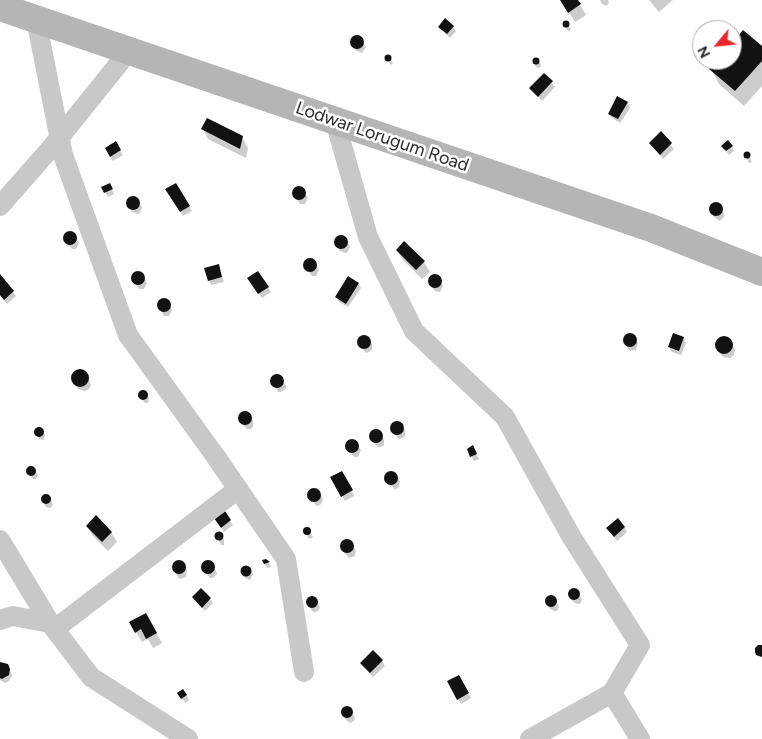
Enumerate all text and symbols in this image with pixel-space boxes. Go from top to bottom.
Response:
north arrow [692,20,742,70]
text: N [694,43,714,61]
street label: Lodwar Lorugum Road [293,97,471,177]

